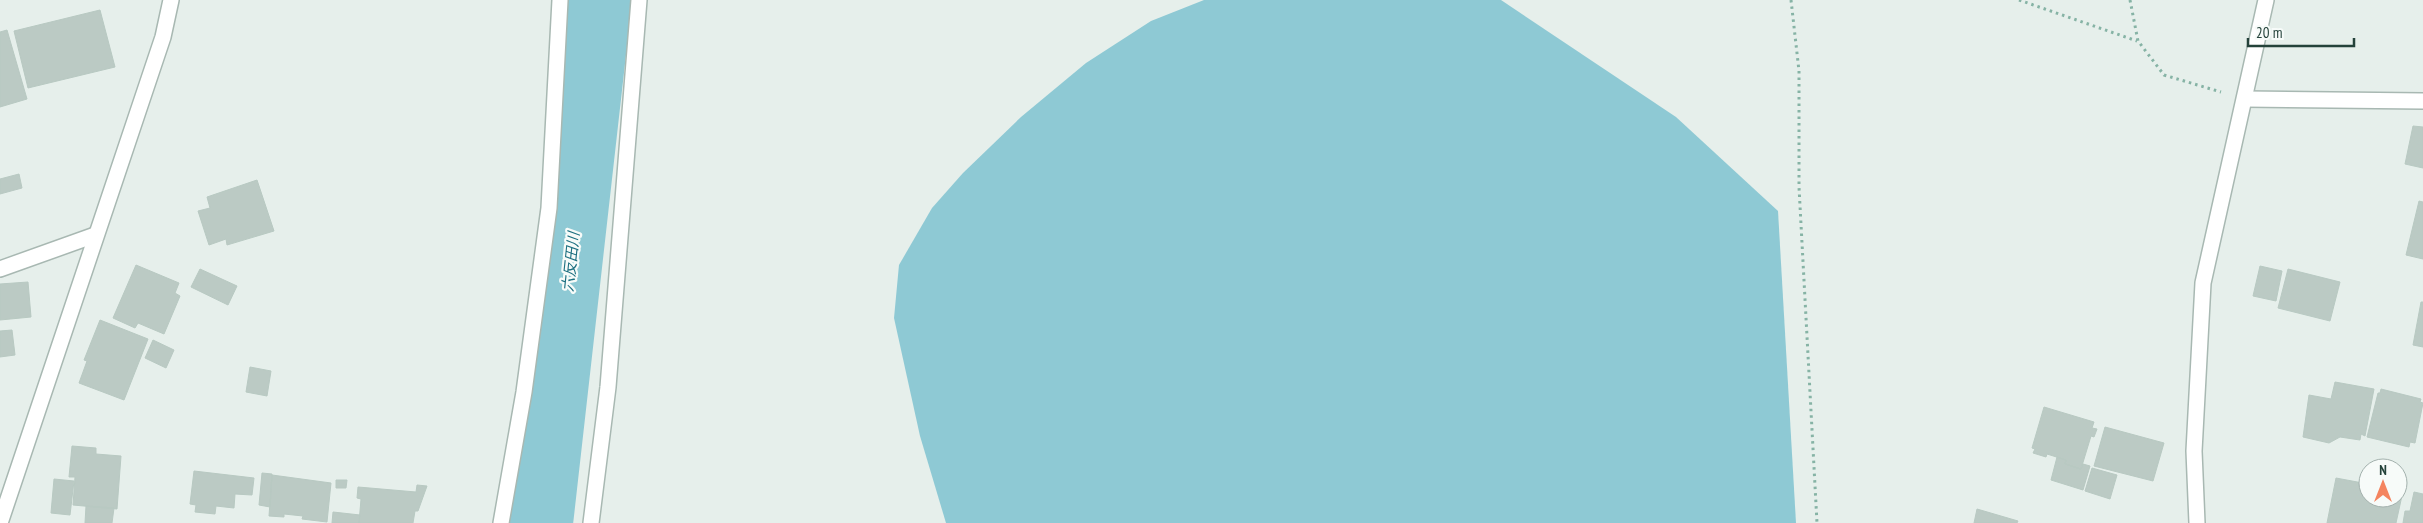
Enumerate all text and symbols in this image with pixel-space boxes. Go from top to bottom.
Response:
scale bar [2248,15,2354,47]
text: 20 m [2256,23,2282,42]
water label: 六反田川 [558,229,583,293]
north arrow [2358,458,2408,508]
text: N [2379,461,2387,479]

